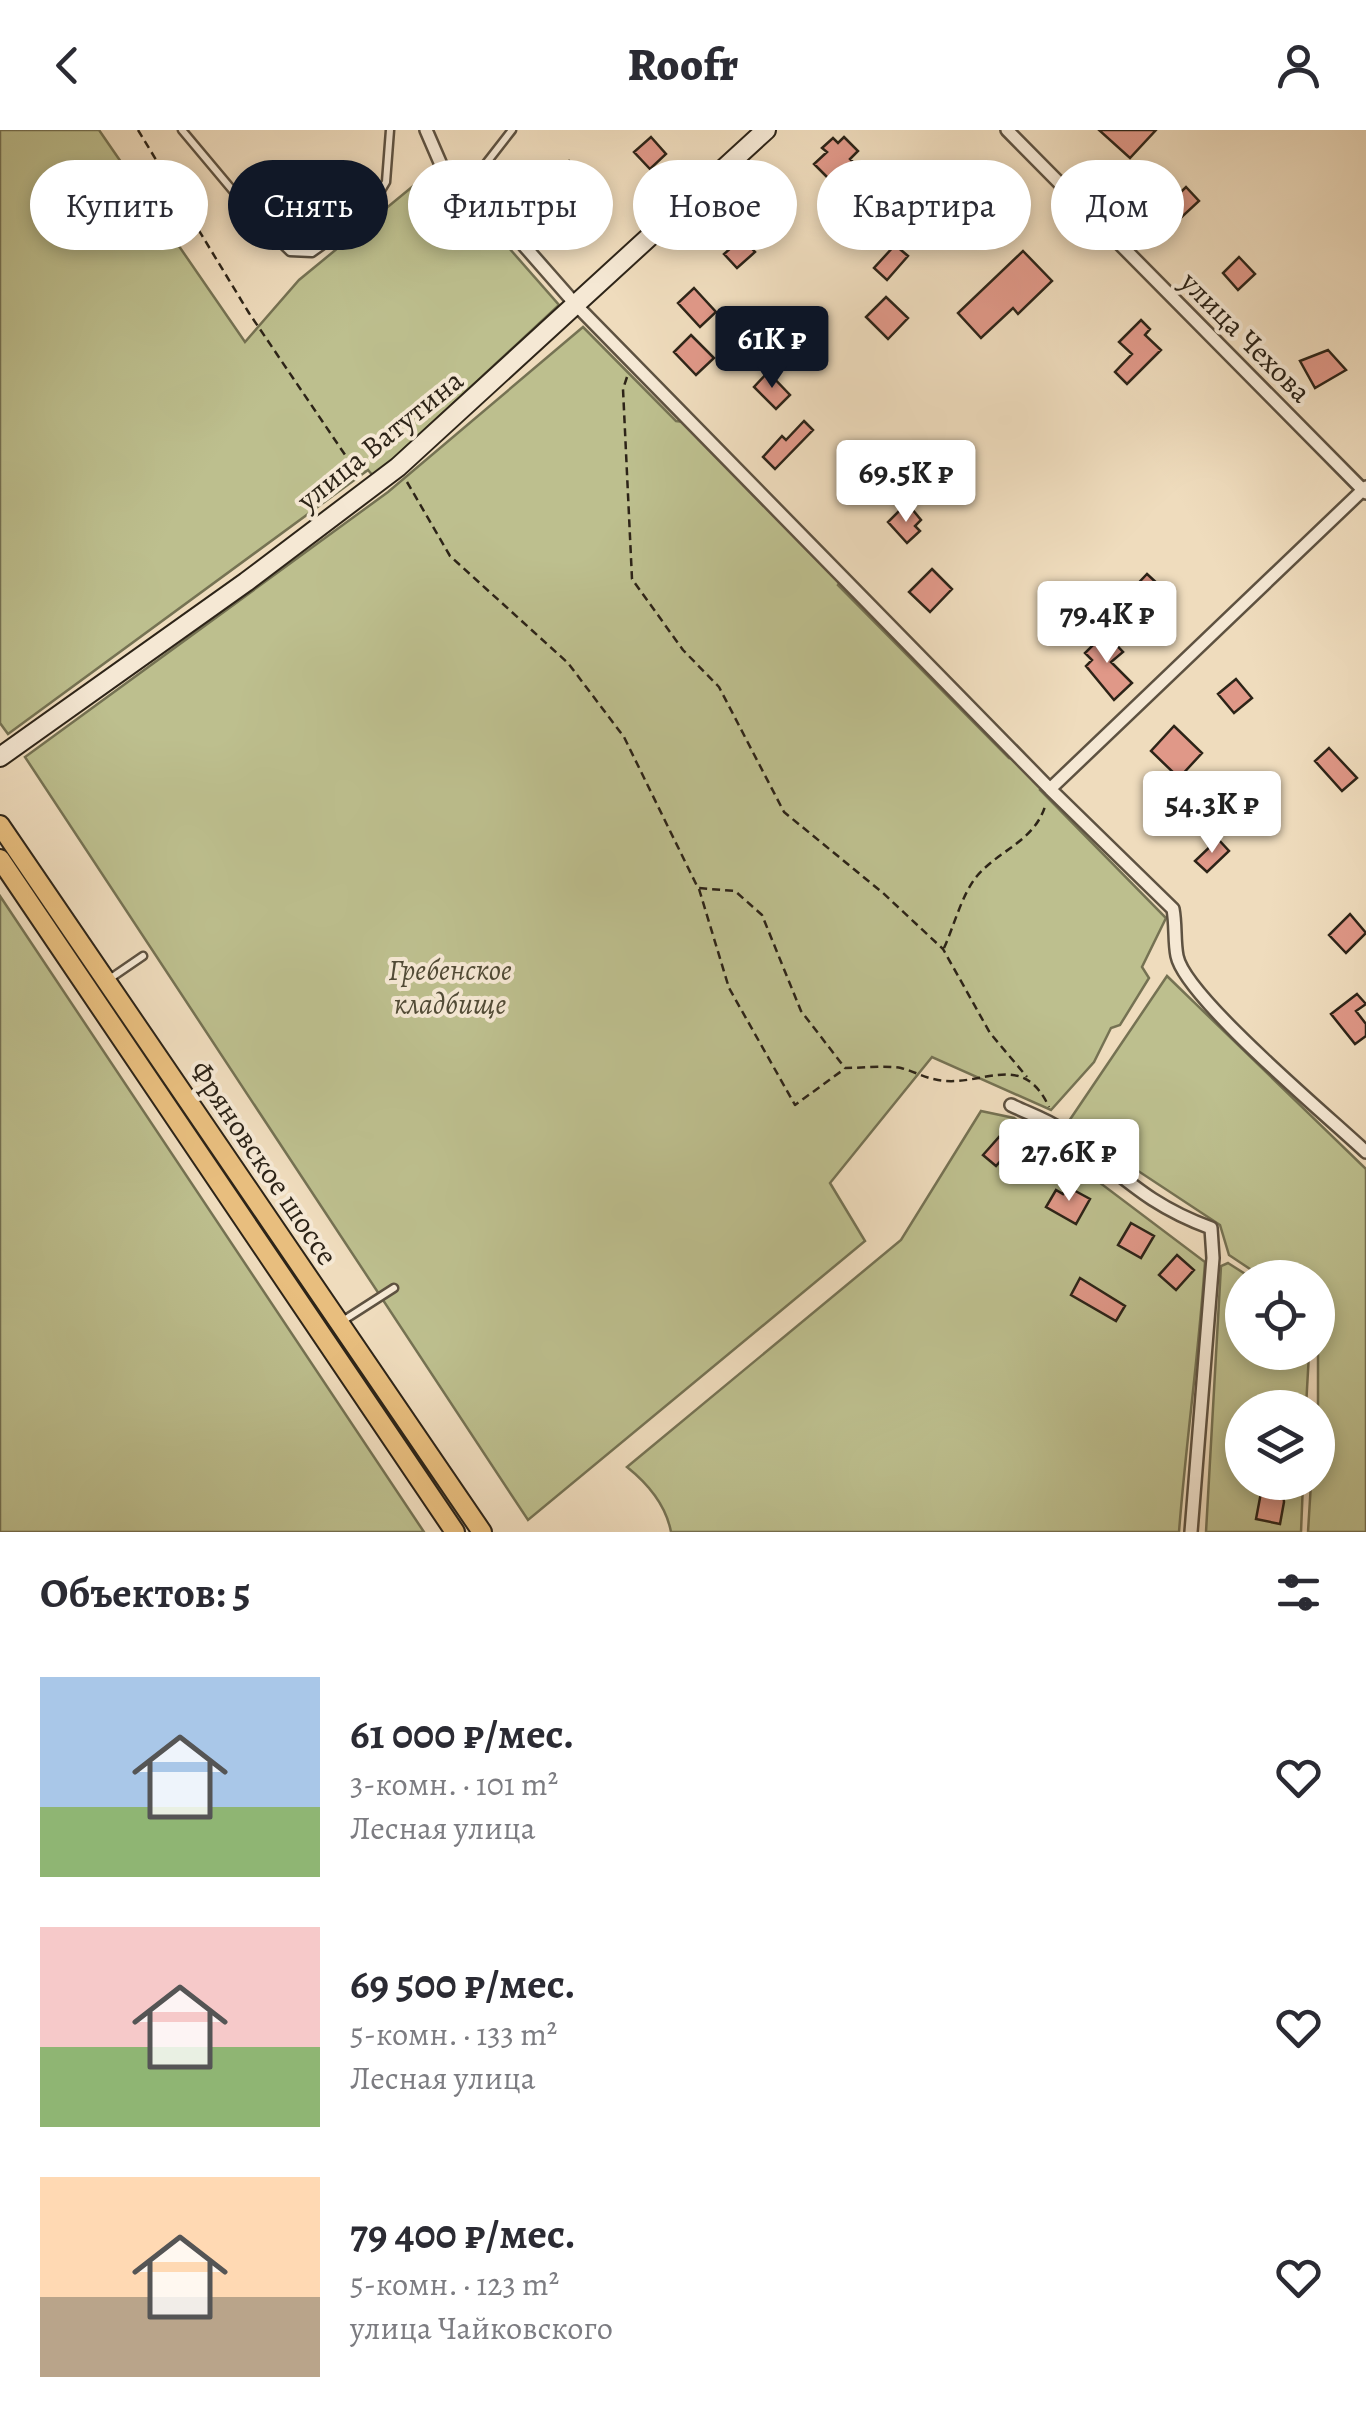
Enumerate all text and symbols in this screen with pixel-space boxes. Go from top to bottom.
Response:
text: Roofr [628,34,738,96]
icon: back [40,38,95,93]
icon: person [1271,38,1326,93]
chip: Купить [30,160,208,250]
chip: Снять [228,160,388,250]
chip: Фильтры [408,160,613,250]
chip: Новое [633,160,797,250]
chip: Квартира [817,160,1031,250]
chip: Дом [1051,160,1184,250]
street label: улица Чехова [1171,262,1320,411]
pin: 61K ₽ [702,306,842,391]
text: 61K ₽ [737,316,807,360]
street label: улица Ватутина [288,360,472,520]
pin: 69.5K ₽ [814,440,998,525]
text: 69.5K ₽ [858,450,954,494]
pin: 79.4K ₽ [1015,581,1199,666]
text: 79.4K ₽ [1059,591,1155,635]
pin: 54.3K ₽ [1120,771,1304,856]
text: 54.3K ₽ [1165,781,1259,825]
park label: Гребенское кладбище [388,950,512,1024]
street label: Фряновское шоссе [181,1053,347,1273]
pin: 27.6K ₽ [977,1119,1161,1204]
text: 27.6K ₽ [1021,1129,1117,1173]
map controls [1225,1260,1335,1500]
button: locate [1225,1260,1335,1370]
button: layers [1225,1390,1335,1500]
text: Объектов: 5 [40,1564,251,1621]
icon: filters [1271,1565,1326,1620]
text: 61 000 ₽/мес. [350,1705,574,1762]
icon: home [120,1717,240,1837]
icon: heart [1271,1750,1326,1805]
text: 3-комн. · 101 m² [350,1762,558,1806]
text: Лесная улица [350,1806,536,1850]
text: 69 500 ₽/мес. [350,1955,576,2012]
icon: home [120,1967,240,2087]
icon: heart [1271,2000,1326,2055]
text: 5-комн. · 133 m² [350,2012,557,2056]
text: Лесная улица [350,2056,536,2100]
text: 79 400 ₽/мес. [350,2205,576,2262]
icon: home [120,2217,240,2337]
icon: heart [1271,2250,1326,2305]
text: 5-комн. · 123 m² [350,2262,559,2306]
text: улица Чайковского [350,2306,613,2350]

